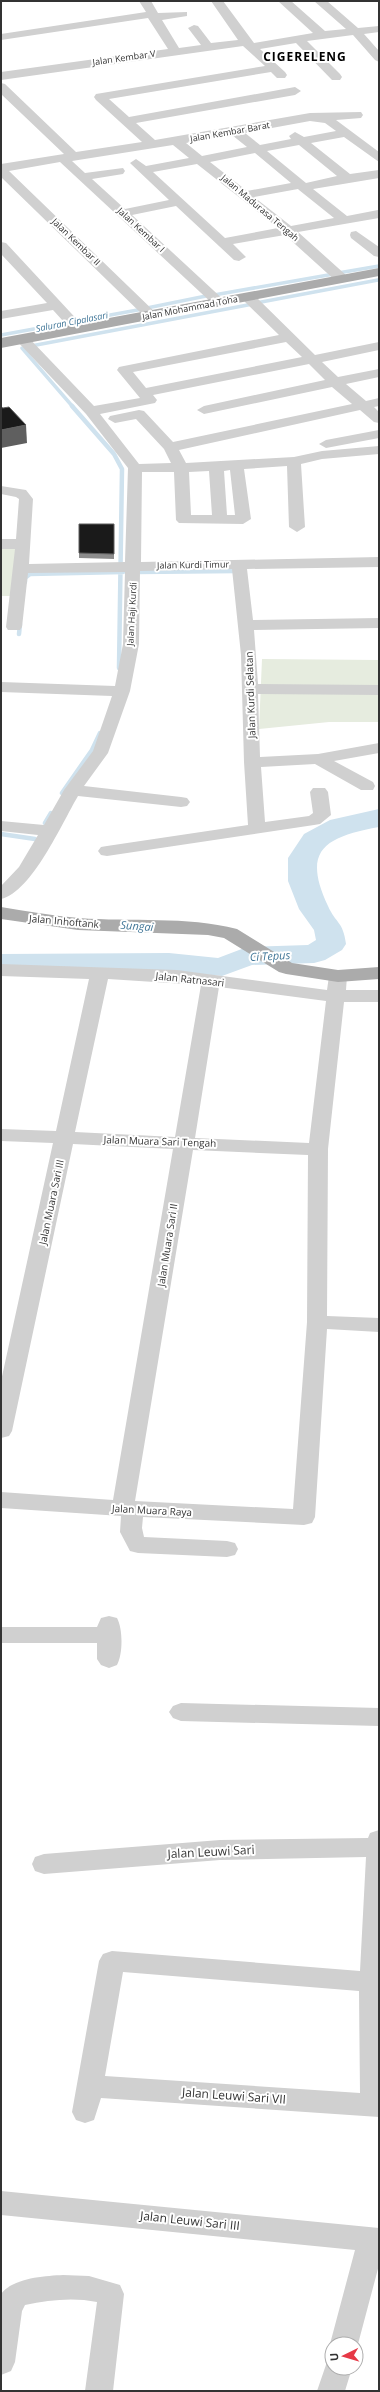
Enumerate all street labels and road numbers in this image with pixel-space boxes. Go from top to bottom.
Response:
street label: Jalan Kembar V [91,47,157,68]
street label: Jalan Kembar Barat [188,118,271,145]
street label: Jalan Madurasa Tengah [218,171,302,244]
street label: Jalan Kembar I [114,204,168,255]
street label: Jalan Kembar II [48,214,104,268]
street label: Jalan Mohammad Toha [140,292,239,323]
street label: Jalan Kurdi Timur [156,557,229,572]
street label: Jalan Haji Kurdi [123,582,140,647]
street label: Jalan Kurdi Selatan [241,651,259,740]
street label: Jalan Inhoftank [28,911,100,931]
street label: Jalan Ratnasari [154,968,225,990]
street label: Jalan Muara Sari Tengah [102,1132,217,1150]
street label: Jalan Muara Sari III [35,1158,67,1247]
street label: Jalan Muara Sari II [153,1203,180,1288]
street label: Jalan Muara Raya [111,1501,192,1519]
street label: Jalan Leuwi Sari [166,1841,255,1862]
street label: Jalan Leuwi Sari VII [181,2083,287,2108]
street label: Jalan Leuwi Sari III [138,2207,241,2234]

